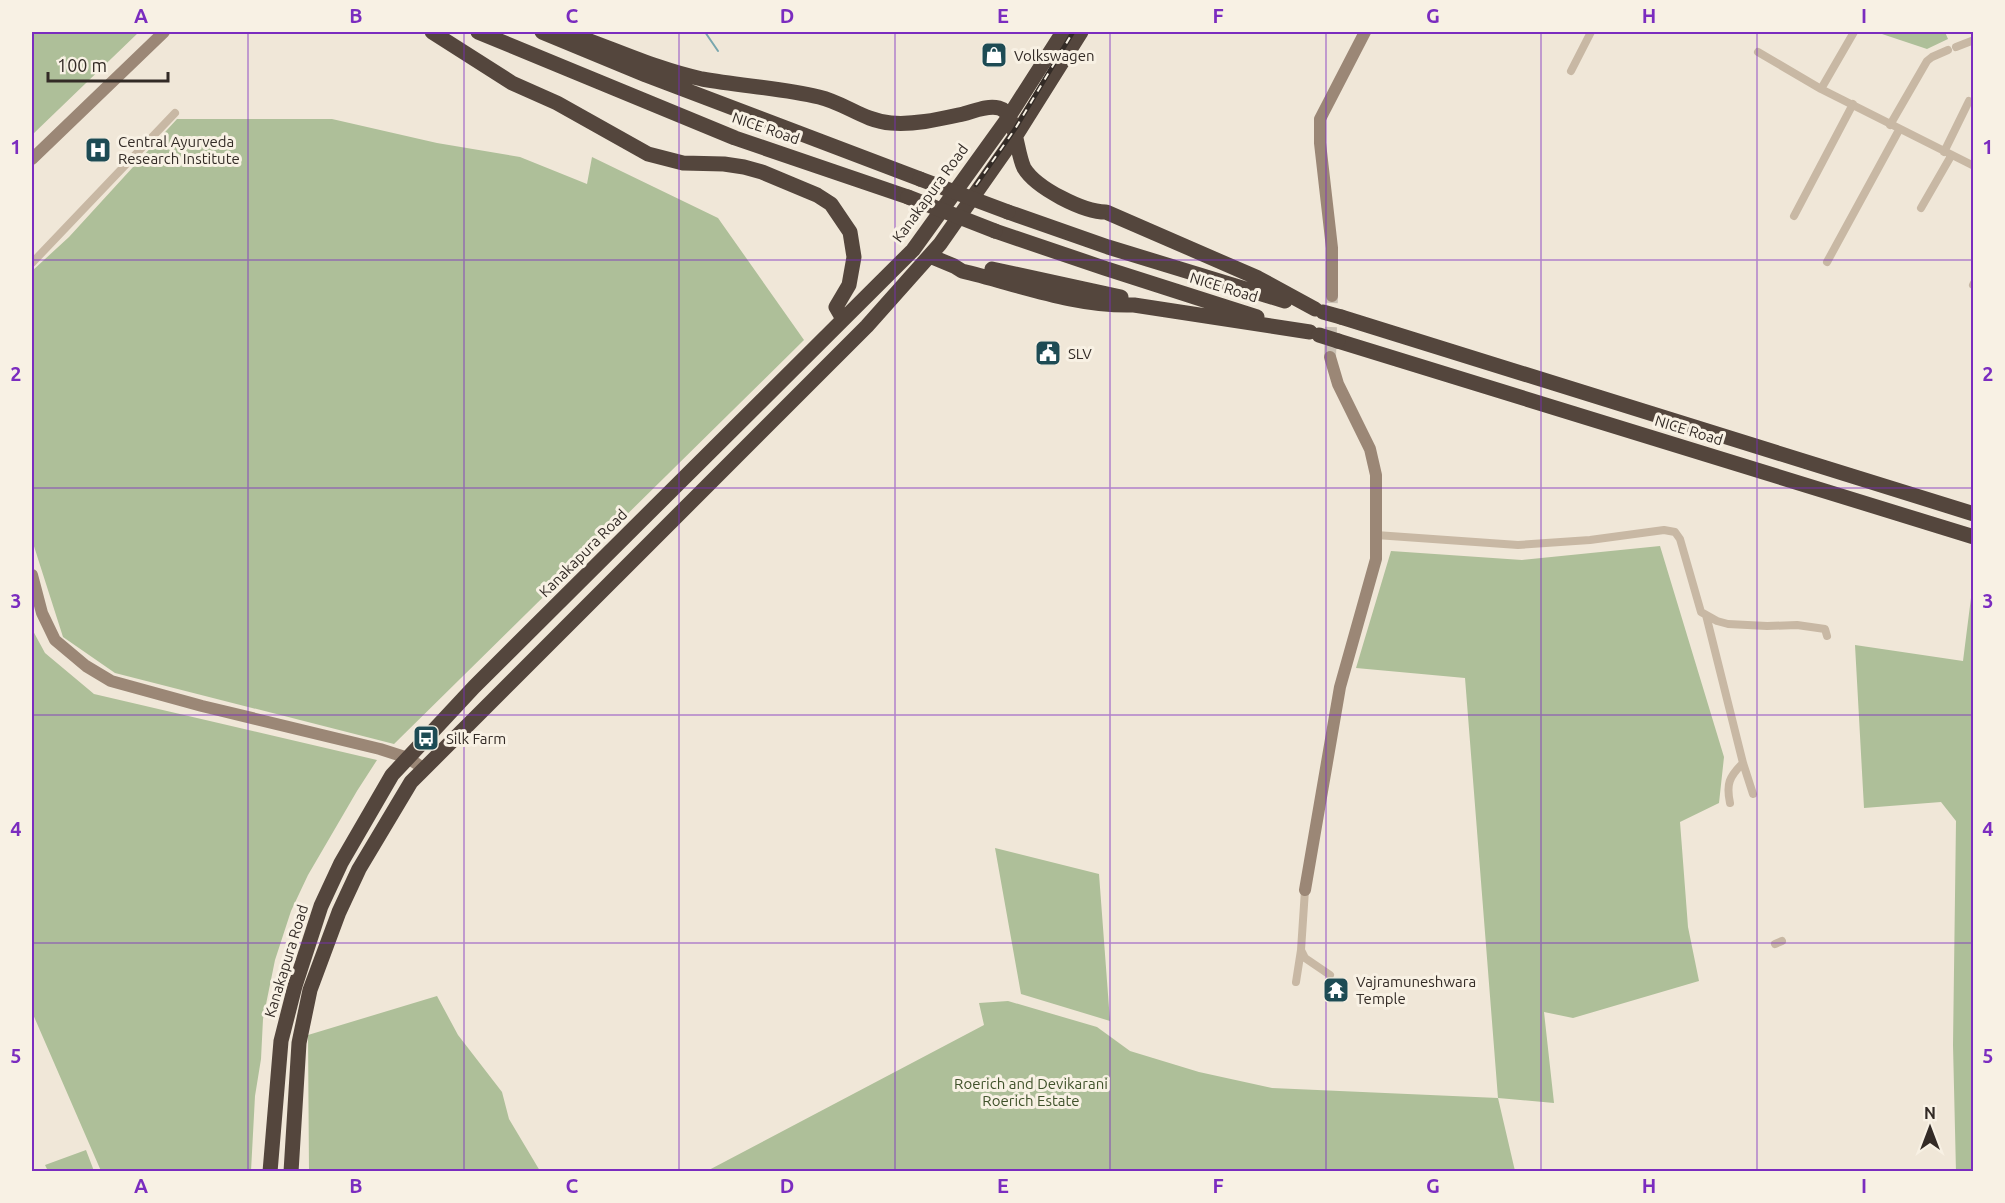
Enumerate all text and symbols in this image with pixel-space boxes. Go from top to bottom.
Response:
text: A [134,4,148,27]
text: B [349,4,363,27]
text: C [566,4,579,27]
text: D [780,4,794,27]
text: E [997,4,1009,27]
text: F [1212,4,1224,27]
text: G [1426,4,1440,27]
text: H [1642,4,1656,27]
text: I [1861,4,1867,27]
shop icon: Volkswagen [979,40,1009,70]
scale bar [48,45,168,83]
place label: Volkswagen [1014,47,1095,64]
text: 100 m [57,55,107,75]
street label: NICE Road [730,109,802,147]
place label: Central Ayurveda Research Institute [118,133,240,167]
text: 1 [10,135,22,158]
hospital icon: Central Ayurveda Research Institute [83,135,113,165]
text: 1 [1982,135,1994,158]
street label: Kanakapura Road [889,141,971,245]
street label: NICE Road [1188,269,1260,305]
public building icon: SLV [1033,338,1063,368]
place label: SLV [1068,345,1092,362]
text: 2 [10,362,22,385]
text: 2 [1982,362,1994,385]
street label: NICE Road [1653,412,1725,448]
street label: Kanakapura Road [536,506,630,600]
text: 3 [10,589,22,612]
text: 3 [1982,589,1994,612]
bus stop icon: Silk Farm [411,723,441,753]
place label: Silk Farm [446,730,506,747]
text: 4 [10,817,22,840]
text: 4 [1982,817,1994,840]
street label: Kanakapura Road [261,903,311,1019]
place label: Vajramuneshwara Temple [1356,973,1476,1007]
temple icon: Vajramuneshwara Temple [1321,975,1351,1005]
text: 5 [10,1044,22,1067]
text: 5 [1982,1044,1994,1067]
park label: Roerich and Devikarani Roerich Estate [954,1075,1108,1109]
north arrow [1900,1098,1960,1158]
text: N [1924,1104,1936,1122]
text: A [134,1174,148,1197]
text: B [349,1174,363,1197]
text: C [566,1174,579,1197]
text: D [780,1174,794,1197]
text: E [997,1174,1009,1197]
text: F [1212,1174,1224,1197]
text: G [1426,1174,1440,1197]
text: H [1642,1174,1656,1197]
text: I [1861,1174,1867,1197]

